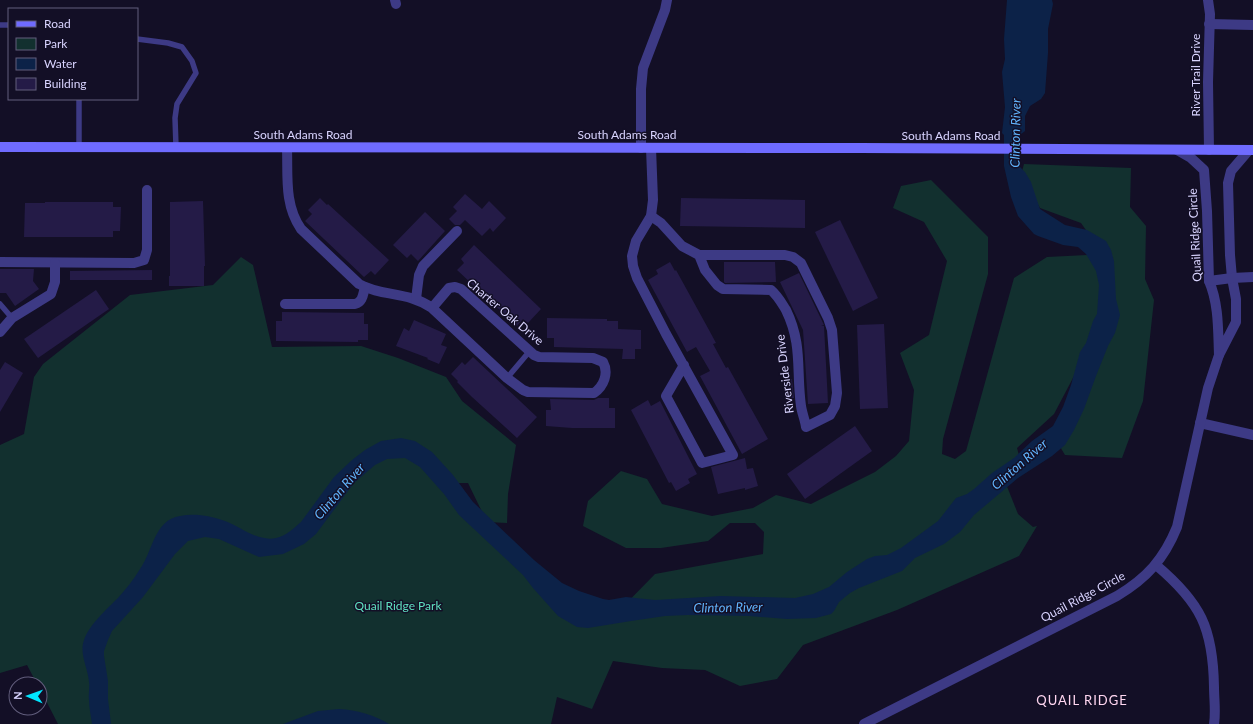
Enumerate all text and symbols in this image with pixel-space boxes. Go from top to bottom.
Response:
legend [8,8,138,100]
text: Road [44,16,71,31]
street label: River Trail Drive [1188,34,1203,116]
text: Park [44,36,68,51]
text: Water [44,56,77,71]
text: Building [44,76,87,91]
water label: Clinton River [1006,98,1024,168]
street label: South Adams Road [253,127,353,142]
street label: South Adams Road [577,127,677,142]
street label: South Adams Road [901,128,1001,143]
street label: Quail Ridge Circle [1185,188,1204,282]
street label: Charter Oak Drive [464,275,547,348]
street label: Riverside Drive [772,334,797,415]
water label: Clinton River [988,435,1051,493]
water label: Clinton River [310,459,368,522]
street label: Quail Ridge Circle [1038,568,1128,625]
park label: Quail Ridge Park [355,598,442,613]
water label: Clinton River [693,598,763,616]
north arrow [8,676,48,716]
text: N [11,691,24,700]
district label: QUAIL RIDGE [1036,692,1128,708]

